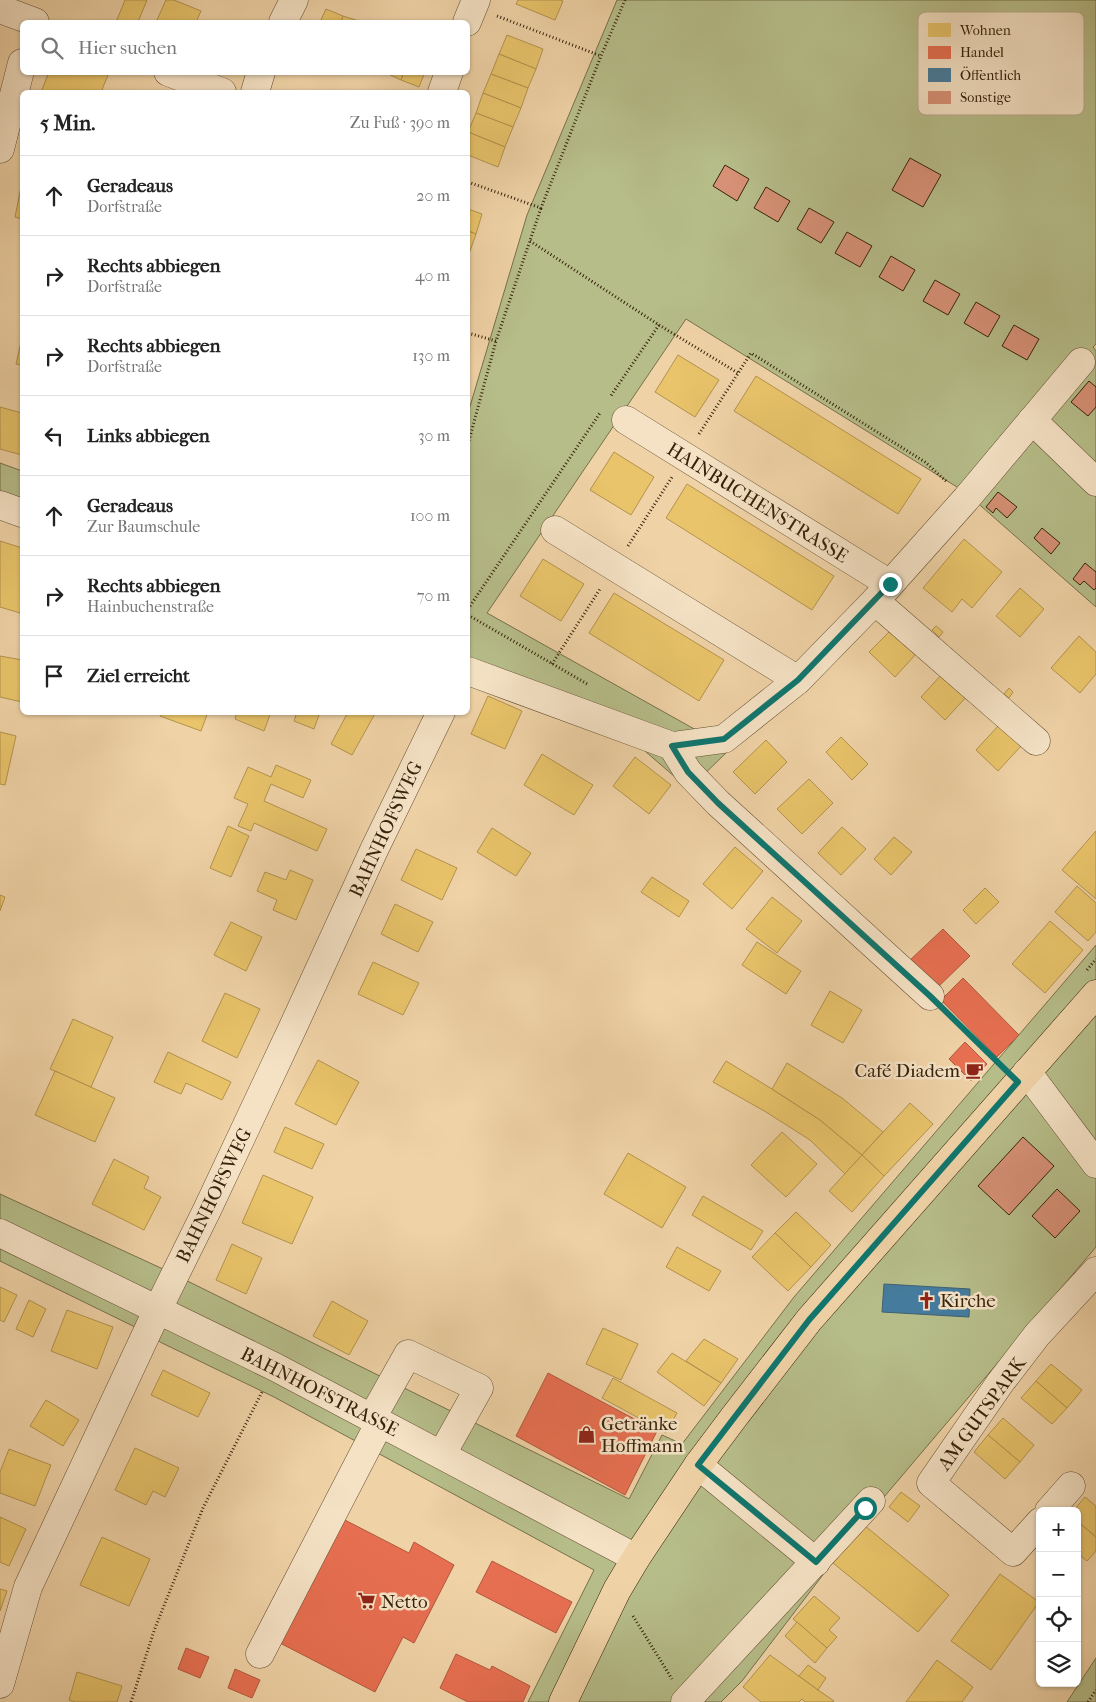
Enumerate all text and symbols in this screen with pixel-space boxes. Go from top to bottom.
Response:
legend [918,12,1084,115]
search box [20,20,470,75]
text: Wohnen [959,22,1011,39]
icon: search [38,34,66,62]
text: Hier suchen [78,37,177,59]
text: Handel [960,44,1004,61]
text: Öffentlich [960,66,1021,84]
text: Sonstige [960,89,1011,106]
text: 5 Min. [40,111,95,135]
text: Zu Fuß · 390 m [350,113,450,132]
text: Geradeaus [87,175,173,197]
icon: ahead [40,182,68,210]
text: 20 m [416,186,450,205]
text: Dorfstraße [87,197,162,216]
text: Rechts abbiegen [87,255,221,277]
icon: right [40,262,68,290]
text: 40 m [415,266,450,285]
text: Dorfstraße [87,277,162,296]
text: Rechts abbiegen [87,335,221,357]
icon: right [40,342,68,370]
text: 130 m [412,346,450,365]
text: Dorfstraße [87,357,162,376]
icon: left [40,422,68,450]
text: Links abbiegen [87,425,210,447]
text: 30 m [418,426,450,445]
street label: HAINBUCHENSTRASSE [663,438,853,568]
text: Geradeaus [87,495,173,517]
icon: ahead [40,502,68,530]
text: 100 m [410,506,450,525]
text: Zur Baumschule [87,517,200,536]
route end [879,573,902,596]
text: Rechts abbiegen [87,575,221,597]
icon: right [40,582,68,610]
text: 70 m [417,586,450,605]
text: Hainbuchenstraße [87,597,214,616]
icon: arrive [40,662,68,690]
text: Ziel erreicht [87,665,190,687]
street label: BAHNHOFSWEG [345,758,427,901]
place label: Café Diadem [855,1060,960,1082]
cafe icon: Café Diadem [964,1060,984,1080]
street label: BAHNHOFSWEG [172,1124,256,1267]
church icon: Kirche [916,1290,936,1310]
place label: Kirche [940,1290,996,1312]
street label: BAHNHOFSTRASSE [237,1343,402,1441]
street label: AM GUTSPARK [933,1352,1031,1476]
place label: Getränke Hoffmann [601,1413,683,1457]
shop icon: Getränke Hoffmann [577,1424,597,1444]
route start [854,1497,877,1520]
map controls [1036,1507,1081,1687]
button: + [1036,1507,1081,1552]
button: − [1036,1552,1081,1597]
supermarket icon: Netto [357,1591,377,1611]
place label: Netto [381,1591,428,1613]
button: locate [1036,1597,1081,1642]
button: layers [1036,1642,1081,1687]

